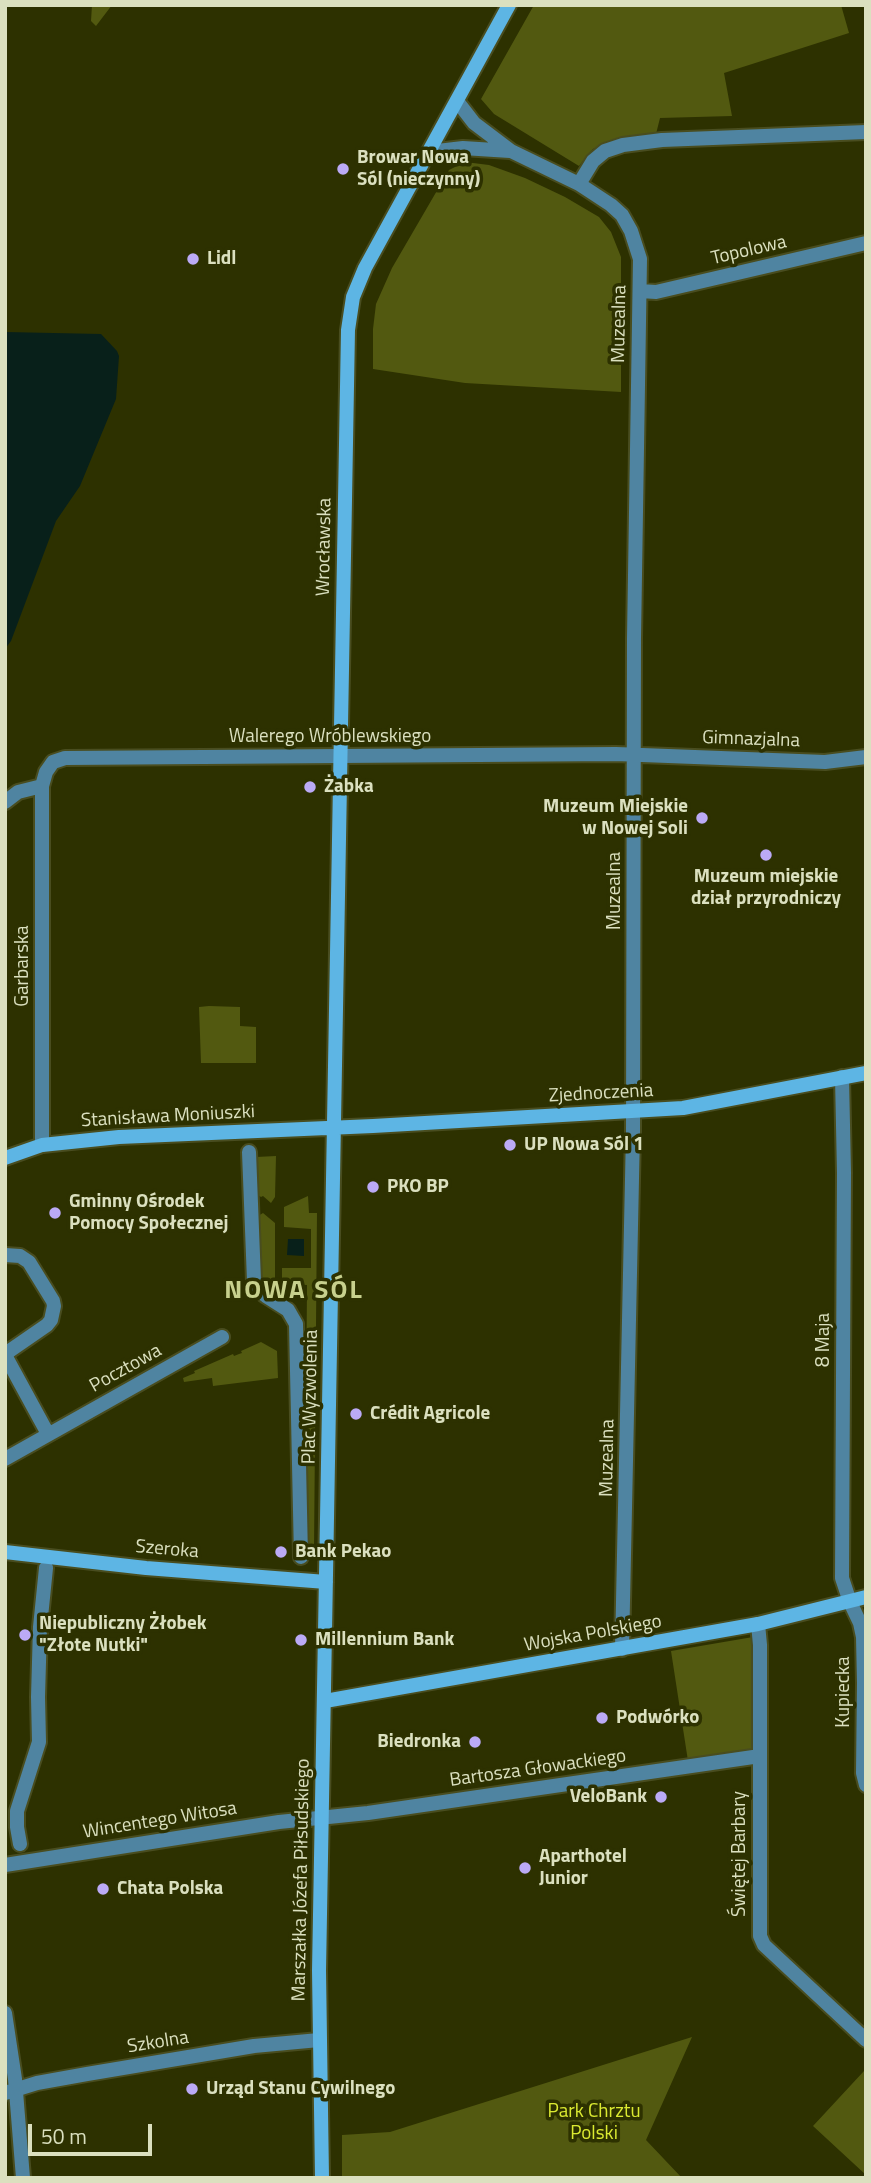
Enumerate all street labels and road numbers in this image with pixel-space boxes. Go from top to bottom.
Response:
street label: Topolowa [709,231,789,271]
street label: Muzealna [608,285,632,363]
street label: Wrocławska [313,498,337,596]
street label: Walerego Wróblewskiego [229,726,431,748]
street label: Gimnazjalna [702,727,800,753]
street label: Muzealna [604,852,626,930]
street label: Garbarska [12,925,34,1007]
street label: Zjednoczenia [548,1080,654,1108]
street label: Stanisława Moniuszki [80,1101,256,1133]
street label: 8 Maja [813,1313,835,1367]
street label: Plac Wyzwolenia [298,1330,324,1464]
street label: Pocztowa [86,1340,166,1398]
street label: Muzealna [596,1419,620,1497]
street label: Szeroka [134,1536,200,1564]
street label: Wojska Polskiego [522,1611,664,1657]
street label: Kupiecka [833,1656,855,1728]
street label: Bartosza Głowackiego [448,1745,628,1793]
street label: Marszałka Józefa Piłsudskiego [288,1758,316,2002]
street label: Świętej Barbary [729,1791,751,1917]
street label: Wincentego Witosa [81,1798,239,1844]
street label: Szkolna [126,2027,190,2059]

